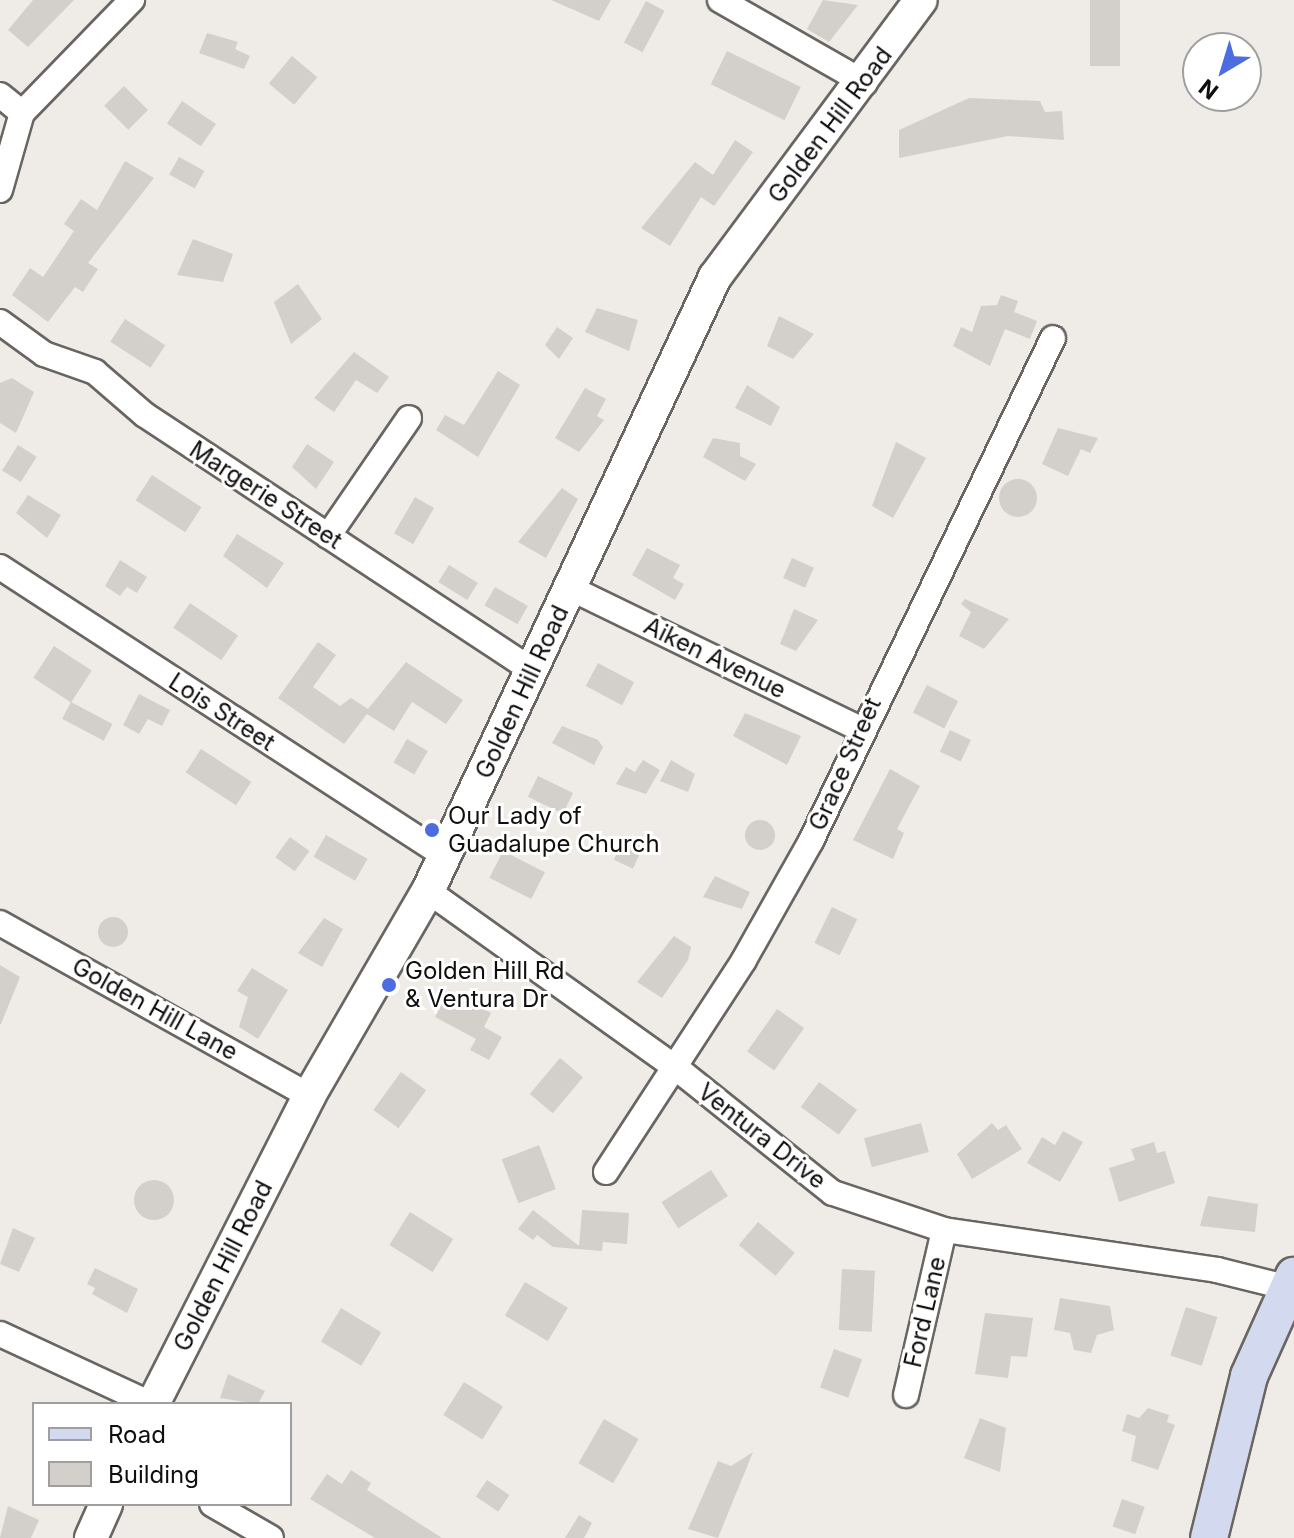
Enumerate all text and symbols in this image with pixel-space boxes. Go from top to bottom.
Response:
north arrow [1182,32,1262,112]
street label: Golden Hill Road [762,41,898,209]
text: N [1194,74,1223,105]
street label: Margerie Street [184,435,348,555]
street label: Golden Hill Road [469,601,575,783]
street label: Aiken Avenue [639,611,791,705]
street label: Lois Street [163,667,281,757]
street label: Grace Street [803,693,887,835]
place label: Our Lady of Guadalupe Church [448,802,660,858]
marker: Our Lady of Guadalupe Church [423,821,441,839]
street label: Golden Hill Lane [67,952,243,1066]
place label: Golden Hill Rd & Ventura Dr [405,957,565,1013]
marker: Golden Hill Rd & Ventura Dr [380,976,398,994]
street label: Ventura Drive [692,1077,832,1195]
street label: Golden Hill Road [168,1176,278,1356]
street label: Ford Lane [898,1254,952,1370]
legend [32,1402,292,1506]
text: Road [108,1420,166,1449]
text: Building [108,1460,199,1489]

